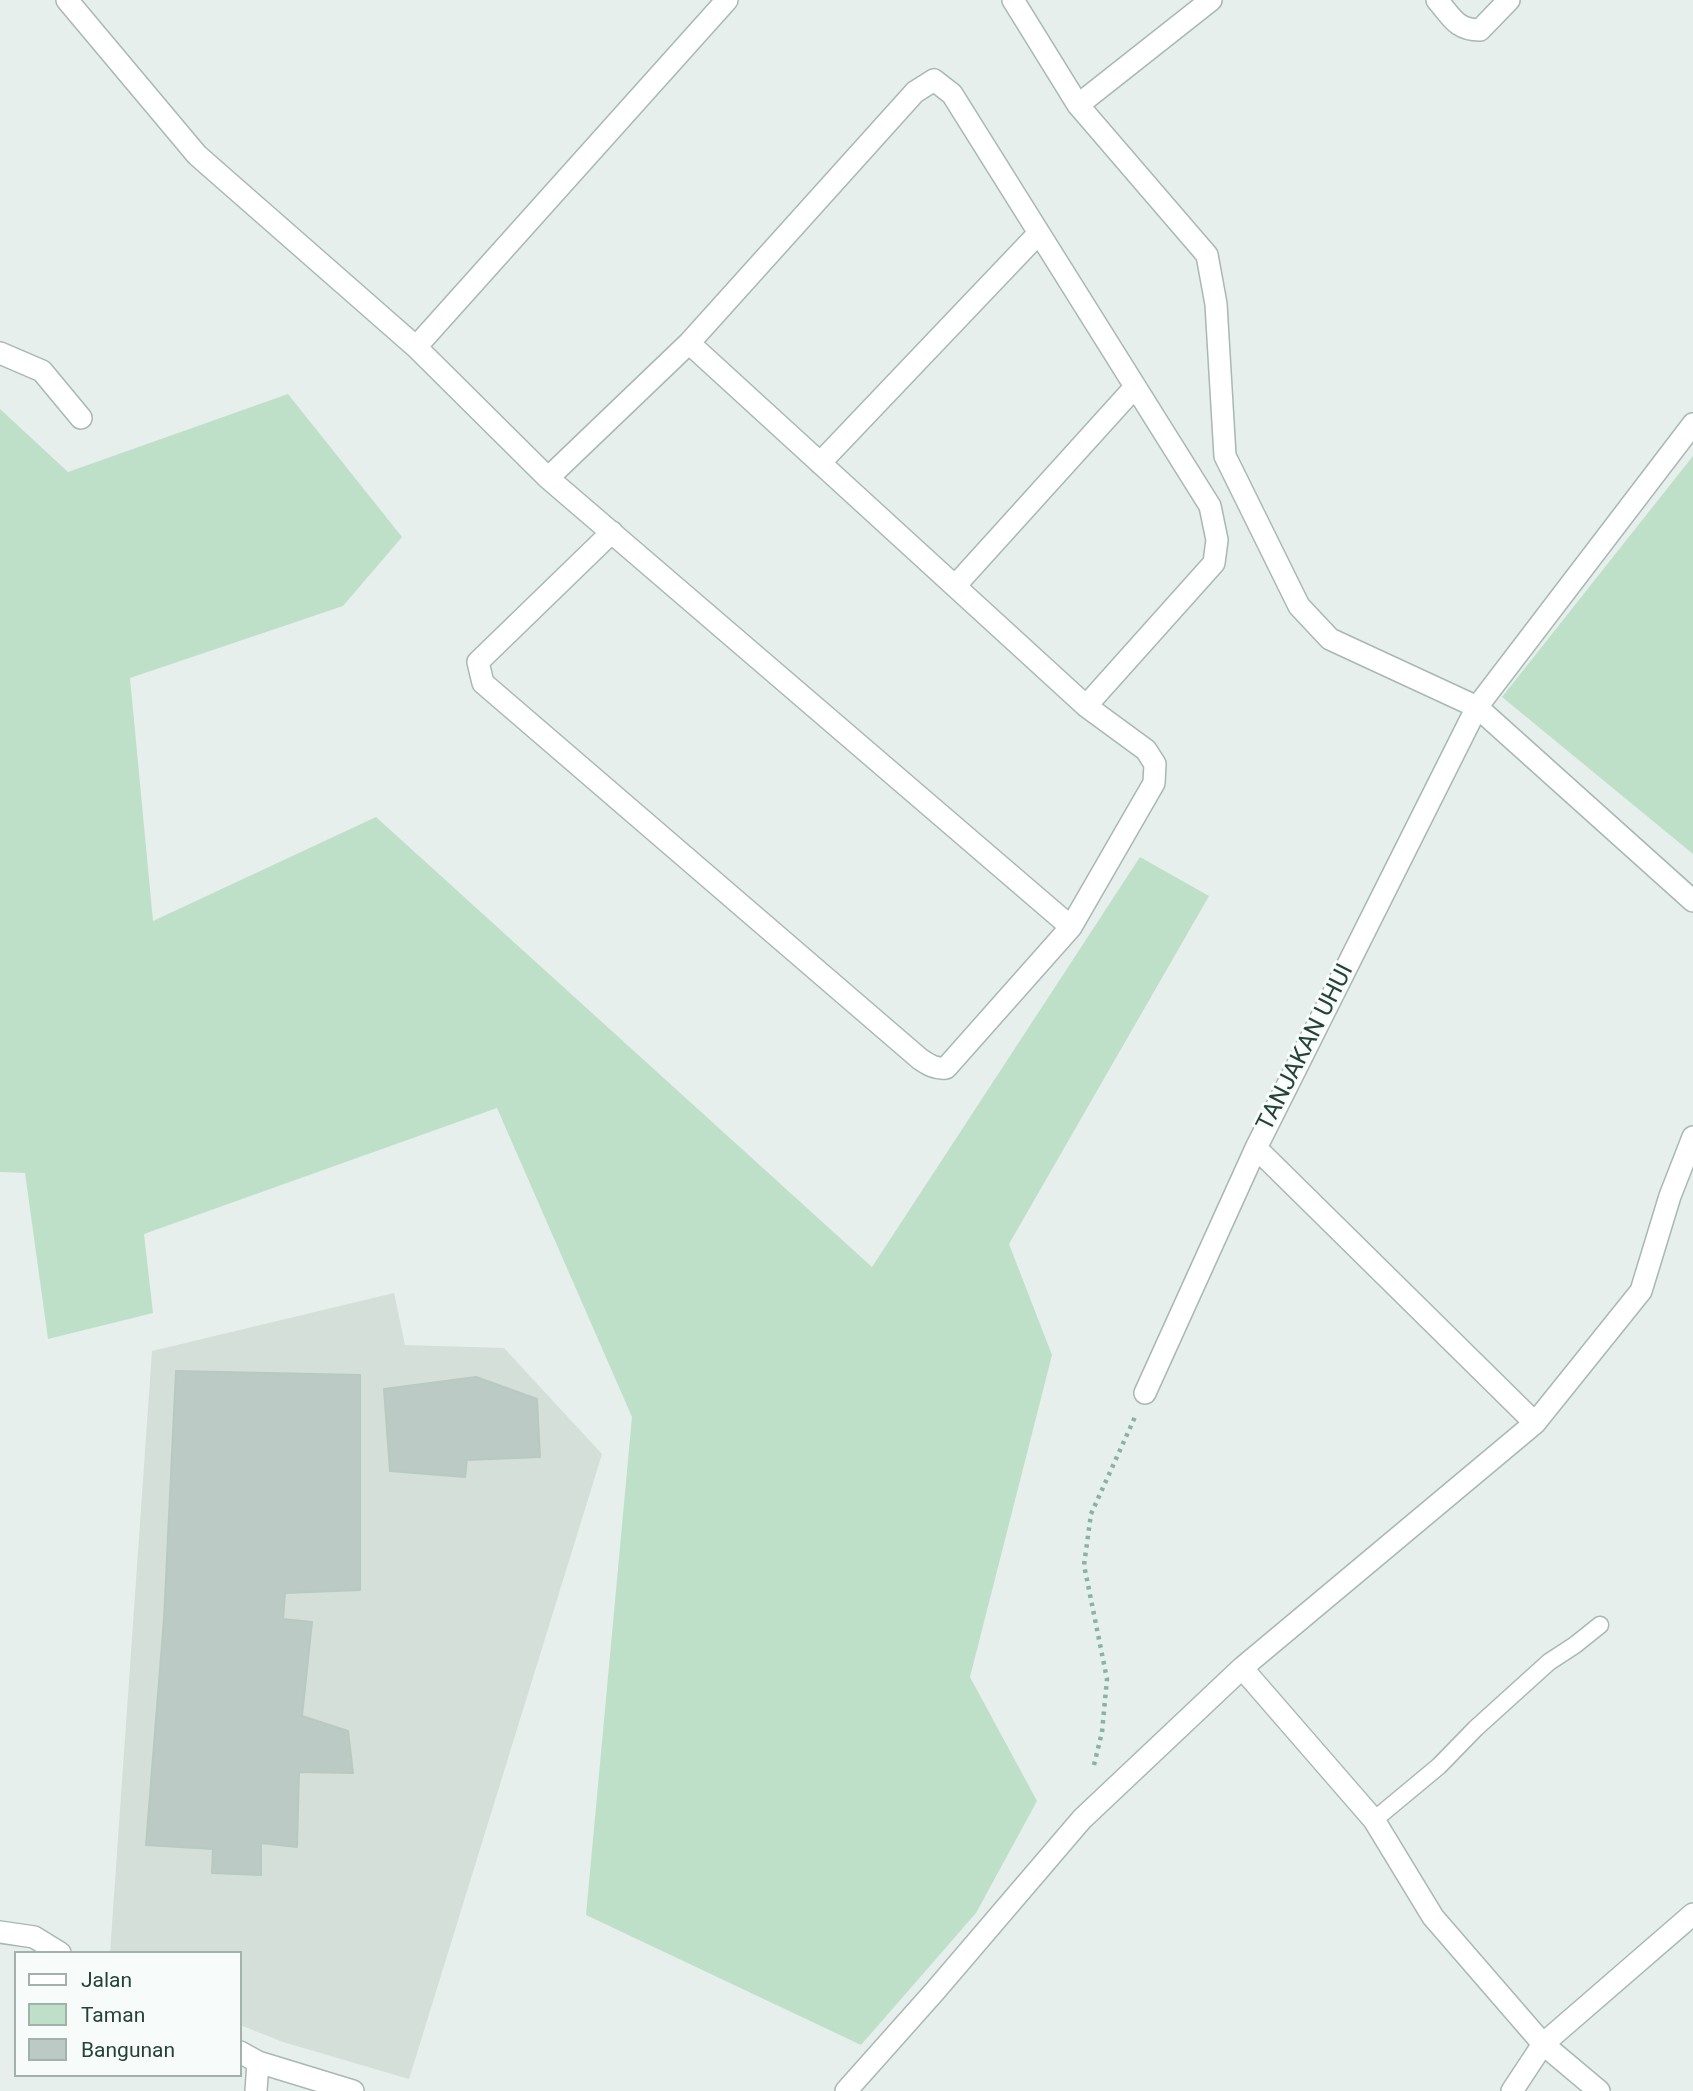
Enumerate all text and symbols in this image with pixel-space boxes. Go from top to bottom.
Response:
street label: TANJAKAN UHUI [1252,960,1360,1136]
legend [14,1951,242,2077]
text: Jalan [81,1968,132,1992]
text: Taman [81,2003,145,2027]
text: Bangunan [81,2038,175,2062]

